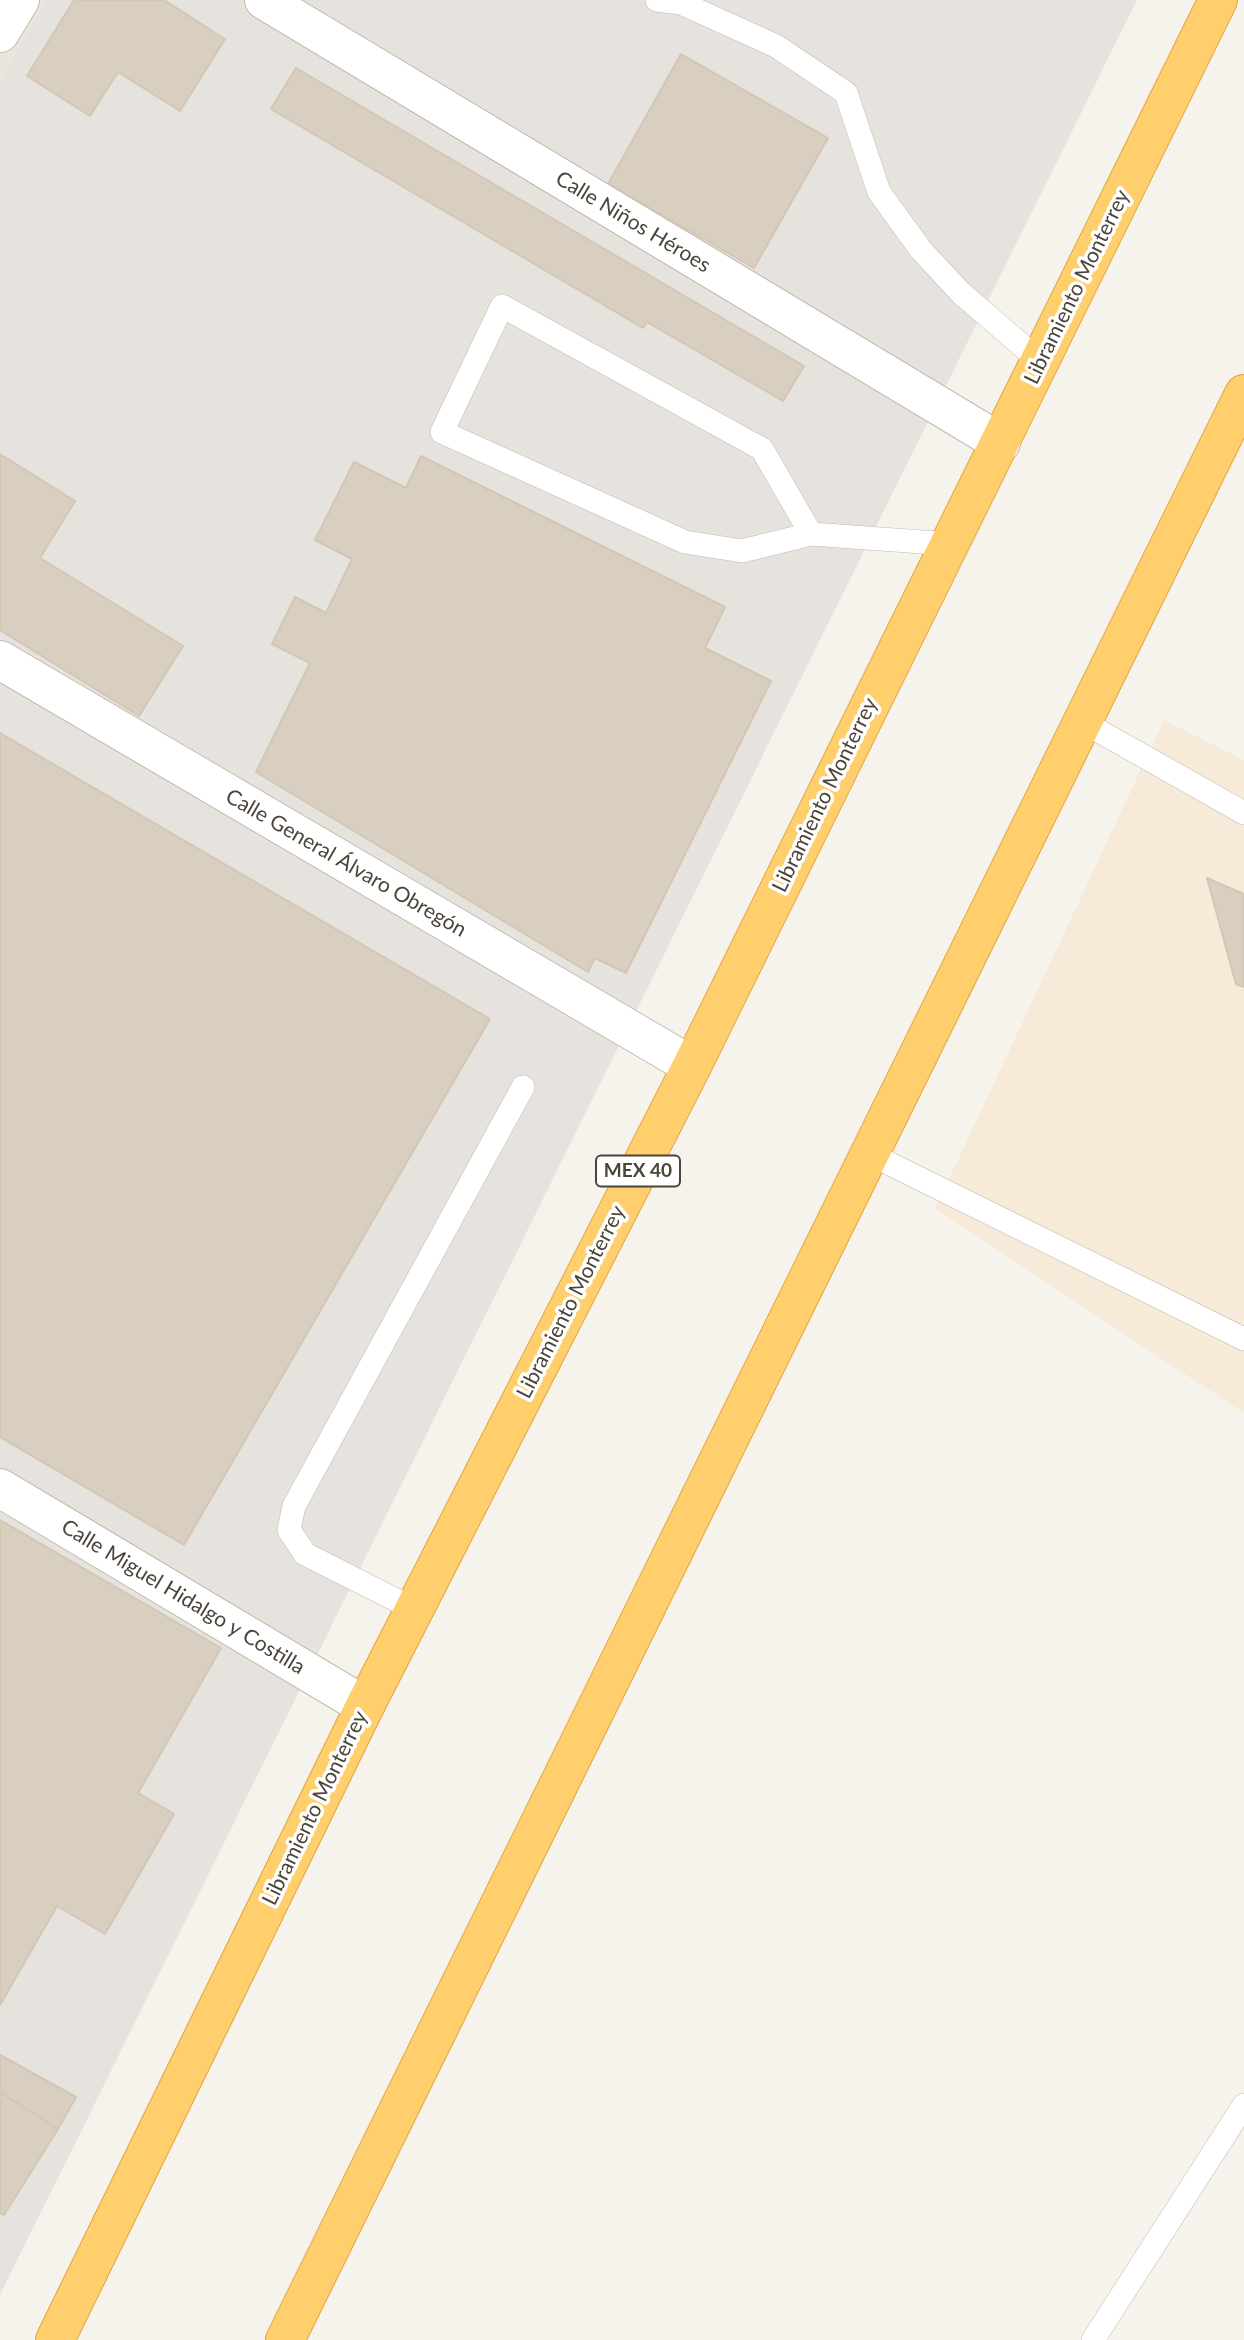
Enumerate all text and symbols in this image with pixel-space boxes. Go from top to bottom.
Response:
street label: Calle Niños Héroes [551,166,715,278]
street label: Libramiento Monterrey [1019,186,1135,388]
street label: Libramiento Monterrey [767,694,883,896]
street label: Calle General Álvaro Obregón [221,784,471,942]
road number: MEX 40 [596,1156,680,1186]
street label: Libramiento Monterrey [511,1201,631,1403]
street label: Calle Miguel Hidalgo y Costilla [57,1514,309,1680]
street label: Libramiento Monterrey [257,1707,373,1909]

